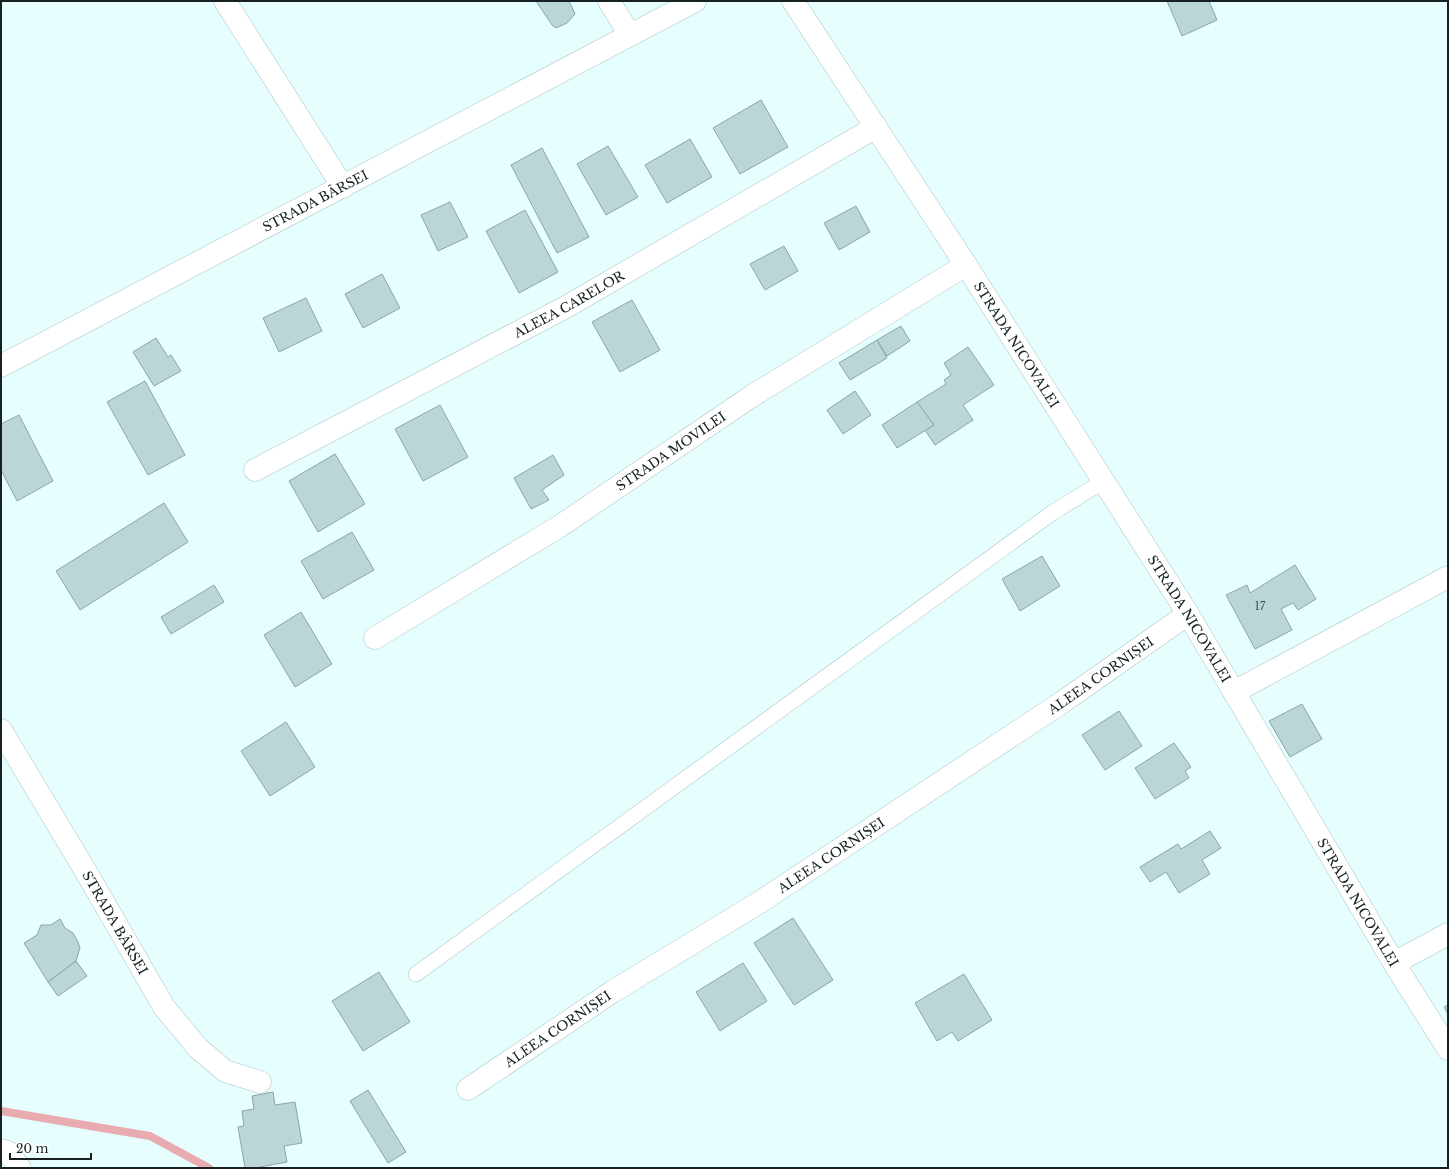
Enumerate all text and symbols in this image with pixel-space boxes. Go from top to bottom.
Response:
street label: STRADA BÂRSEI [260,166,371,236]
street label: ALEEA CARELOR [510,267,628,342]
street label: STRADA NICOVALEI [970,279,1063,411]
street label: STRADA MOVILEI [613,408,729,495]
street label: STRADA NICOVALEI [1144,552,1234,686]
house number: 17 [1255,599,1266,613]
street label: ALEEA CORNIȘEI [1044,633,1157,719]
street label: ALEEA CORNIȘEI [774,814,888,898]
street label: STRADA NICOVALEI [1313,835,1402,970]
street label: STRADA BÂRSEI [78,868,151,978]
street label: ALEEA CORNIȘEI [500,987,614,1072]
scale bar [10,1135,91,1161]
text: 20 m [16,1141,48,1156]

